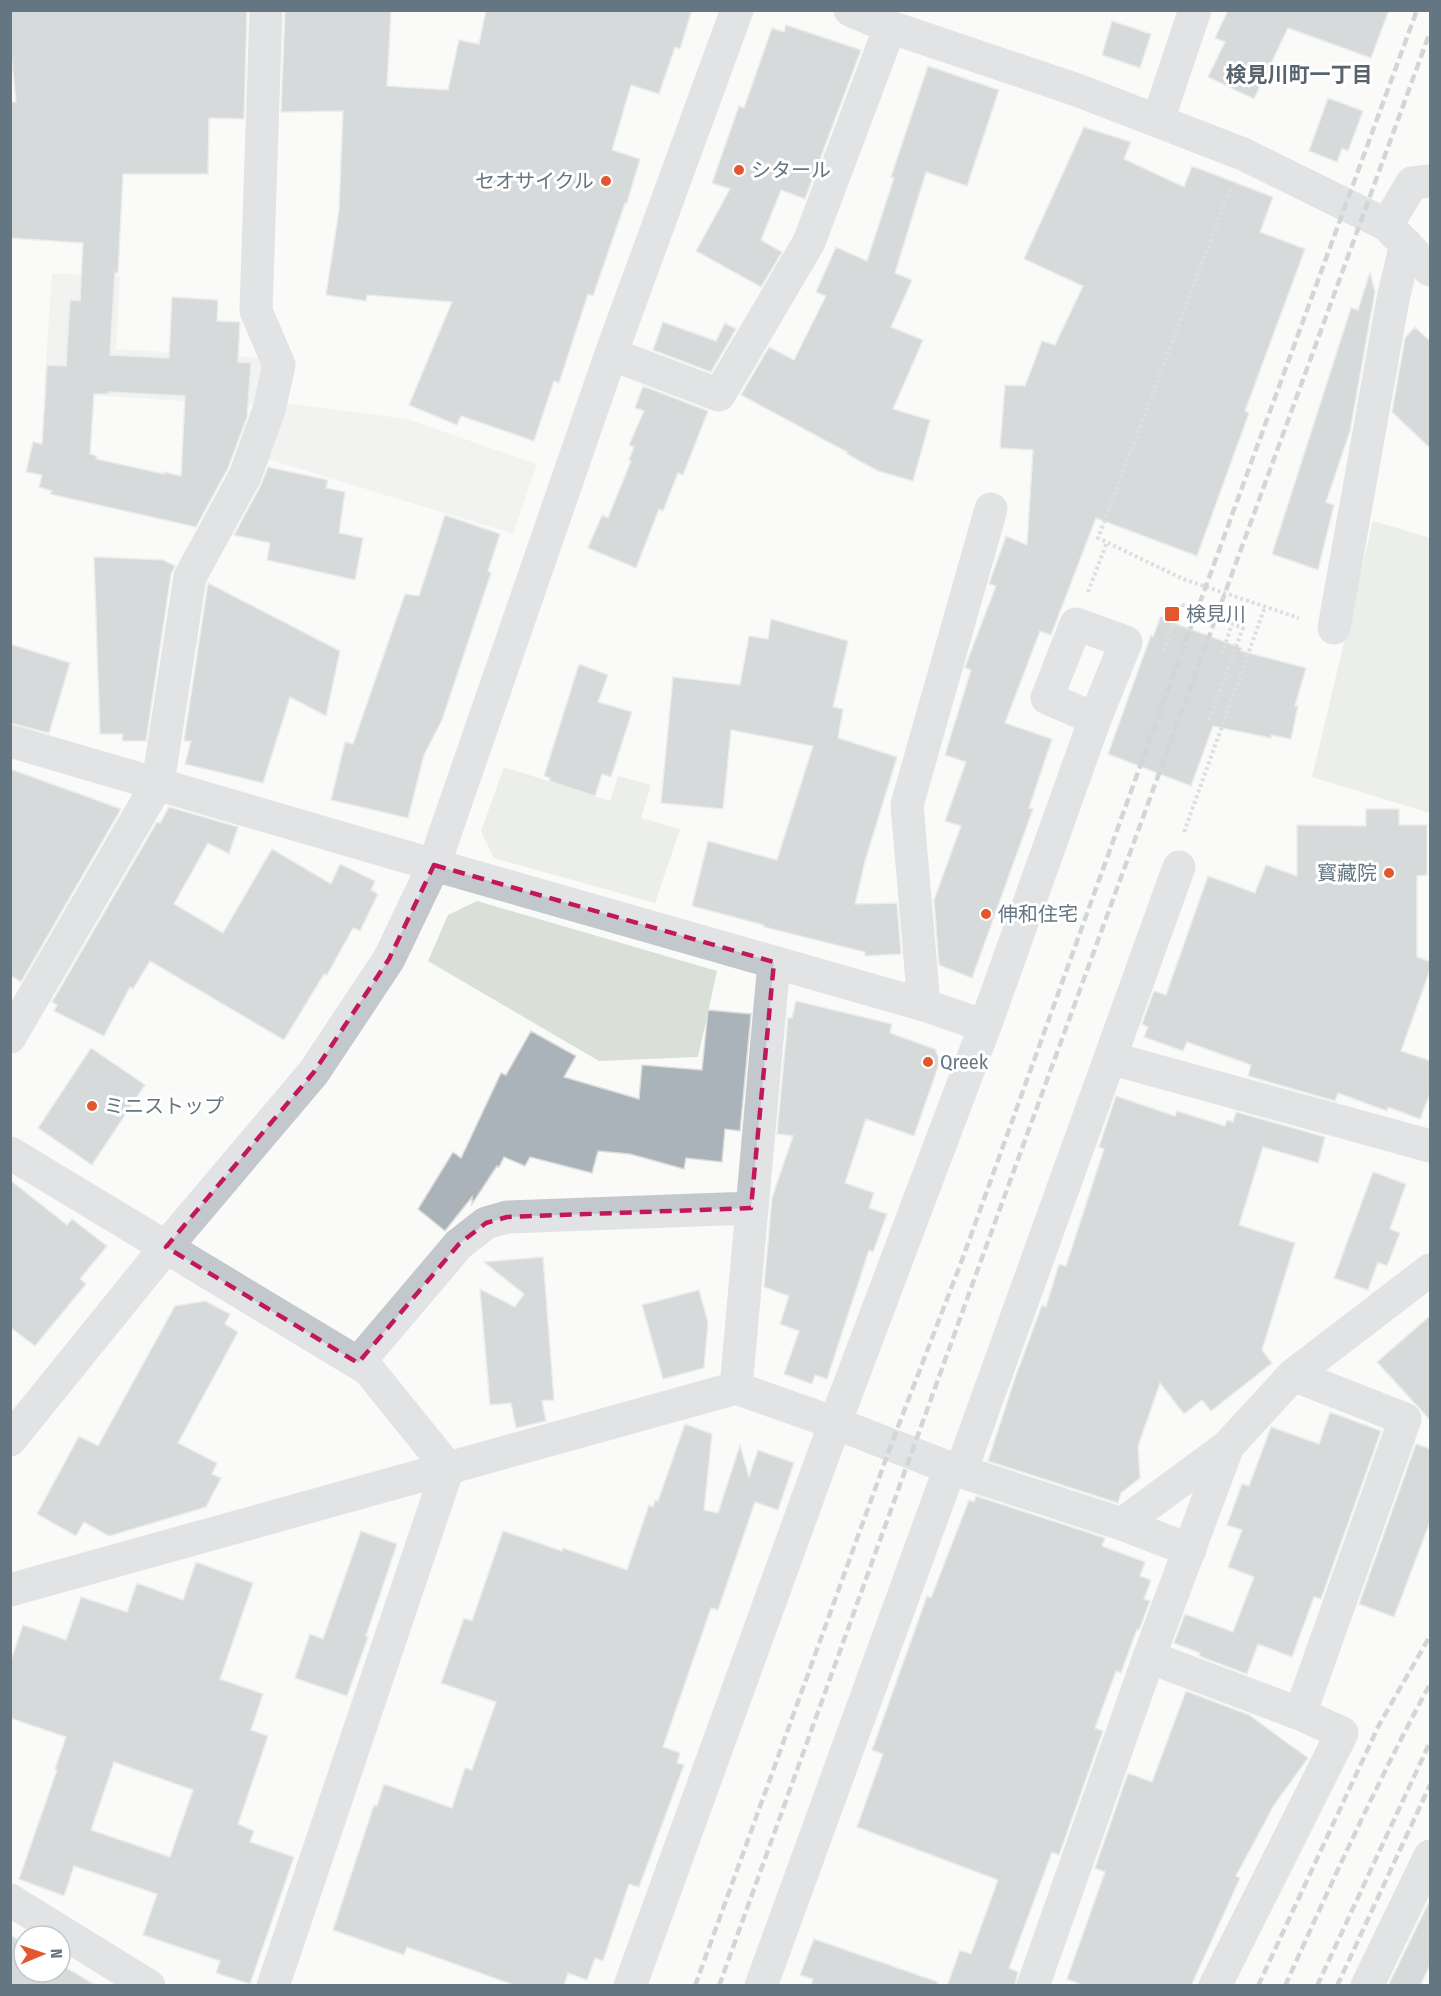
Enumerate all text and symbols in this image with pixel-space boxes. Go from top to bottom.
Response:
district label: 検見川町一丁目 [1226,62,1373,88]
place label: シタール [751,158,831,182]
marker: シタール [732,163,746,177]
place label: セオサイクル [475,169,594,193]
marker: セオサイクル [599,174,613,188]
place label: 検見川 [1186,602,1246,626]
marker: 検見川 [1163,605,1181,623]
place label: 寳藏院 [1317,861,1377,885]
marker: 寳藏院 [1382,866,1396,880]
place label: 伸和住宅 [998,902,1078,926]
marker: 伸和住宅 [979,907,993,921]
place label: Qreek [940,1050,989,1074]
marker: Qreek [921,1055,935,1069]
place label: ミニストップ [104,1094,224,1118]
marker: ミニストップ [85,1099,99,1113]
north arrow [12,1924,72,1984]
text: N [47,1948,66,1959]

